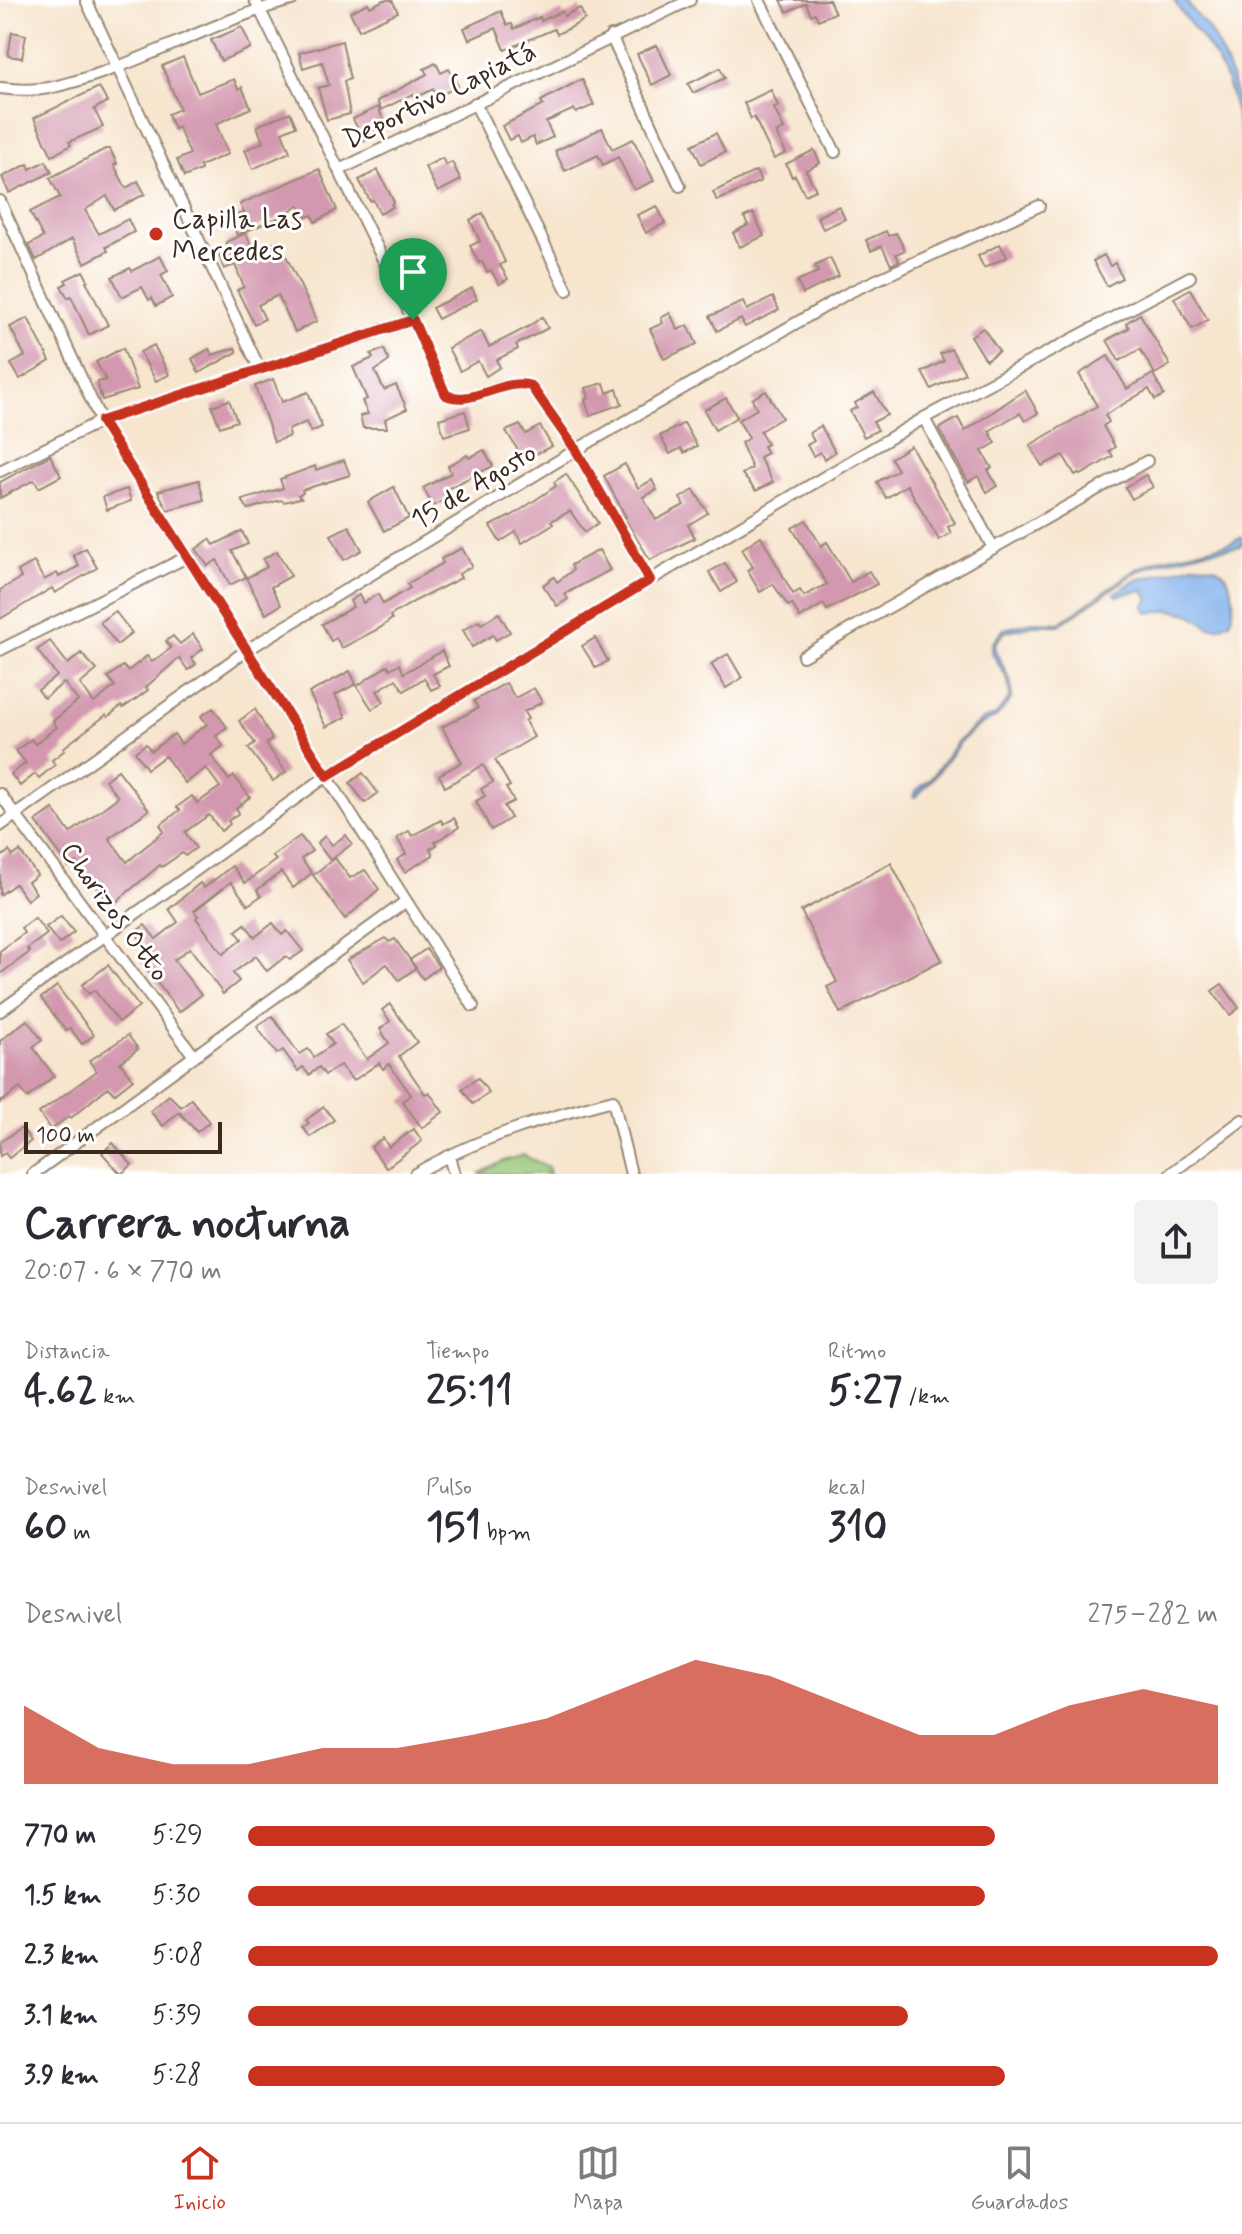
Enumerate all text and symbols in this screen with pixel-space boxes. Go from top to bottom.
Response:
street label: Deportivo Capiatá [337,33,543,159]
place label: Capilla Las Mercedes [172,202,302,271]
marker: Capilla Las Mercedes [147,225,165,243]
pin [379,238,447,320]
icon: arrive [391,250,435,294]
street label: 15 de Agosto [405,435,544,539]
street label: Chorizos Otto [51,835,177,990]
scale bar [24,1118,222,1154]
text: 100 m [36,1122,95,1150]
text: Carrera nocturna [24,1196,350,1254]
button: share [1134,1200,1218,1284]
text: 20:07 · 6 × 770 m [24,1255,222,1289]
text: Distancia [24,1338,110,1366]
text: Tiempo [426,1338,489,1366]
text: Ritmo [828,1338,886,1366]
text: 4.62 [24,1366,97,1418]
text: 25:11 [426,1366,513,1418]
text: 5:27 [828,1366,902,1418]
text: km [97,1383,135,1411]
text: /km [902,1383,950,1411]
text: Desnivel [24,1474,107,1502]
text: Pulso [426,1474,472,1502]
text: kcal [828,1474,865,1502]
text: 60 [24,1502,67,1554]
text: 151 [426,1502,481,1554]
text: 310 [828,1502,887,1554]
text: m [67,1519,91,1547]
text: bpm [481,1519,531,1547]
text: Desnivel [24,1598,122,1632]
text: 275–282 m [1088,1598,1218,1632]
text: 770 m [24,1819,96,1853]
text: 5:29 [152,1819,203,1853]
text: 1.5 km [24,1879,102,1913]
text: 5:30 [152,1879,201,1913]
text: 2.3 km [24,1939,99,1973]
text: 5:08 [152,1939,203,1973]
text: 3.1 km [24,1999,98,2033]
text: 5:39 [152,1999,202,2033]
text: 3.9 km [24,2059,99,2093]
text: 5:28 [152,2059,202,2093]
tab: Inicio [174,2141,226,2217]
tab: Mapa [573,2141,623,2217]
tab: Guardados [971,2141,1068,2217]

